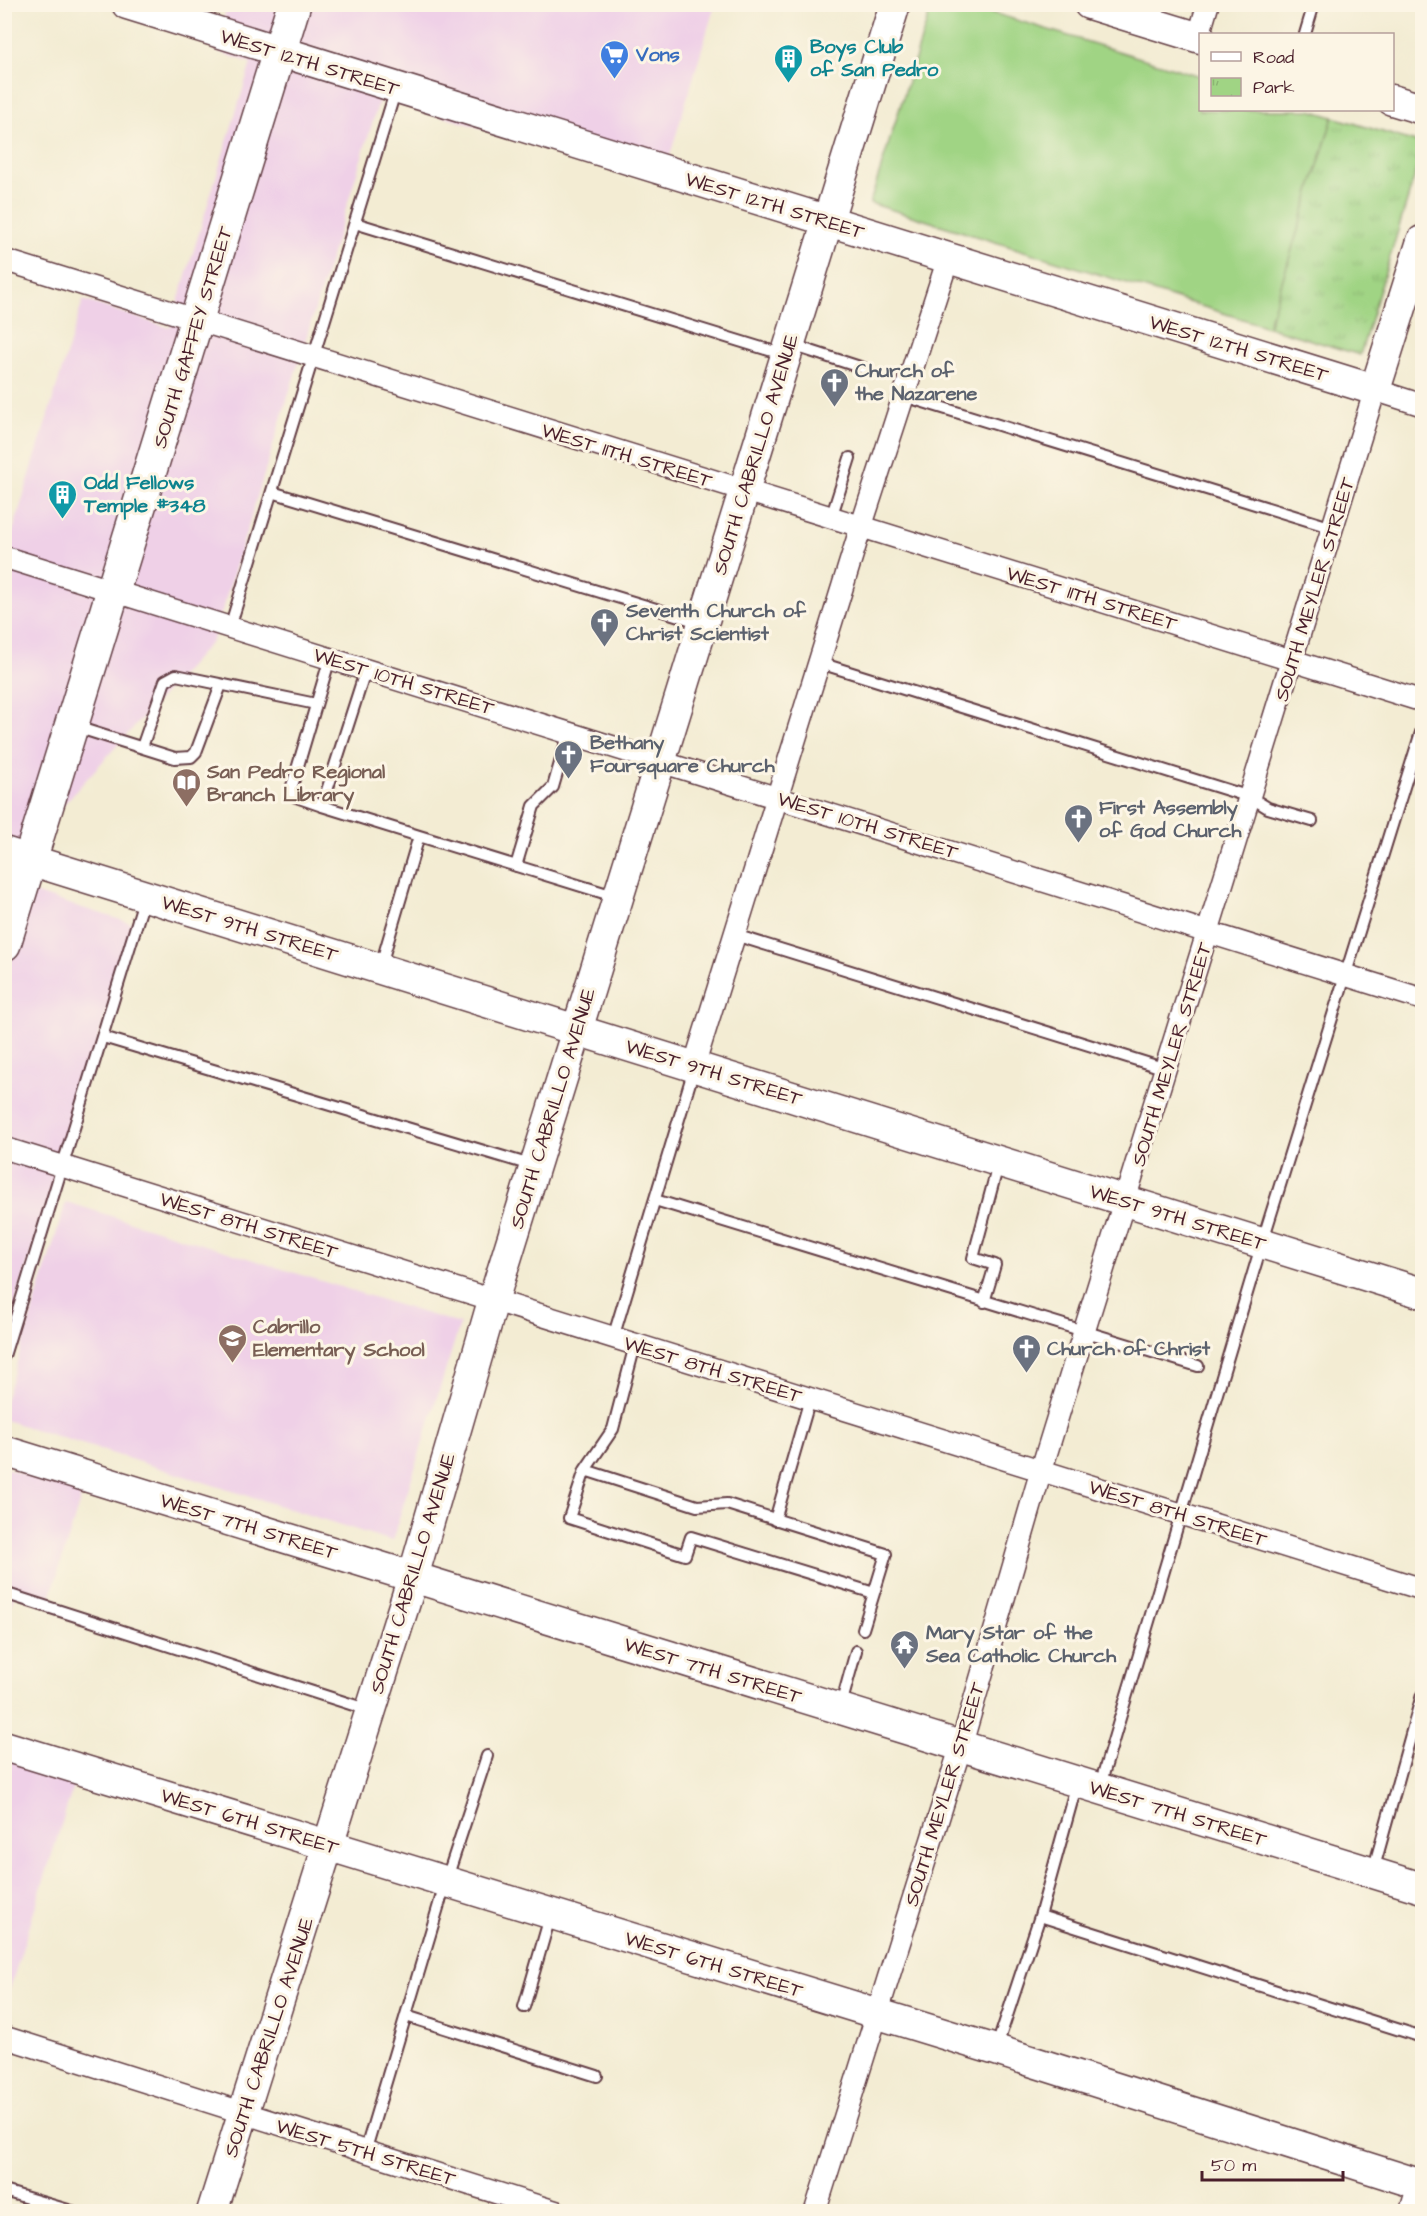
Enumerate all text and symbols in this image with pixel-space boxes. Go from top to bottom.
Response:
street label: WEST 12TH STREET [217,22,403,104]
place label: Boys Club of San Pedro [810,33,939,84]
legend [1199,33,1394,111]
supermarket icon: Vons [599,38,631,80]
place label: Vons [635,41,680,69]
building icon: Boys Club of San Pedro [773,42,805,84]
text: Road [1253,45,1294,70]
text: Park [1253,75,1295,100]
street label: WEST 12TH STREET [682,165,868,247]
street label: SOUTH GAFFEY STREET [146,222,240,452]
street label: WEST 12TH STREET [1146,308,1332,390]
street label: SOUTH CABRILLO AVENUE [706,330,806,578]
place label: Church of the Nazarene [854,357,977,408]
church icon: Church of the Nazarene [818,366,850,408]
street label: WEST 11TH STREET [538,417,716,495]
place label: Odd Fellows Temple #348 [83,469,205,520]
street label: SOUTH MEYLER STREET [1268,473,1363,705]
building icon: Odd Fellows Temple #348 [47,478,79,520]
street label: WEST 11TH STREET [1003,560,1181,638]
place label: Seventh Church of Christ Scientist [625,597,807,648]
church icon: Seventh Church of Christ Scientist [589,606,621,648]
street label: WEST 10TH STREET [310,641,498,723]
place label: Bethany Foursquare Church [590,729,776,780]
church icon: Bethany Foursquare Church [553,738,585,780]
place label: San Pedro Regional Branch Library [206,758,385,810]
library icon: San Pedro Regional Branch Library [170,766,202,808]
street label: WEST 10TH STREET [774,785,962,867]
place label: First Assembly of God Church [1099,794,1242,845]
church icon: First Assembly of God Church [1062,802,1094,844]
street label: WEST 9TH STREET [158,889,342,969]
street label: SOUTH MEYLER STREET [1125,938,1220,1170]
street label: SOUTH CABRILLO AVENUE [503,984,603,1232]
street label: WEST 9TH STREET [622,1033,806,1113]
street label: WEST 9TH STREET [1086,1178,1270,1258]
street label: WEST 8TH STREET [156,1185,342,1267]
place label: Cabrillo Elementary School [253,1313,425,1365]
school or university icon: Cabrillo Elementary School [216,1322,248,1364]
street label: WEST 8TH STREET [620,1329,806,1411]
church icon: Church of Christ [1010,1332,1042,1374]
place label: Church of Christ [1047,1335,1211,1363]
street label: SOUTH CABRILLO AVENUE [363,1449,463,1697]
street label: WEST 8TH STREET [1085,1473,1271,1555]
street label: WEST 7TH STREET [156,1487,342,1567]
place label: Mary Star of the Sea Catholic Church [925,1619,1117,1670]
temple icon: Mary Star of the Sea Catholic Church [889,1628,921,1670]
street label: WEST 7TH STREET [620,1631,806,1711]
street label: SOUTH MEYLER STREET [898,1678,993,1910]
street label: WEST 7TH STREET [1085,1774,1271,1854]
street label: WEST 6TH STREET [157,1782,343,1863]
street label: SOUTH CABRILLO AVENUE [217,1914,321,2161]
street label: WEST 6TH STREET [621,1925,807,2006]
street label: WEST 5TH STREET [272,2112,459,2194]
scale bar [1202,2144,1343,2182]
text: 50 m [1211,2153,1256,2178]

